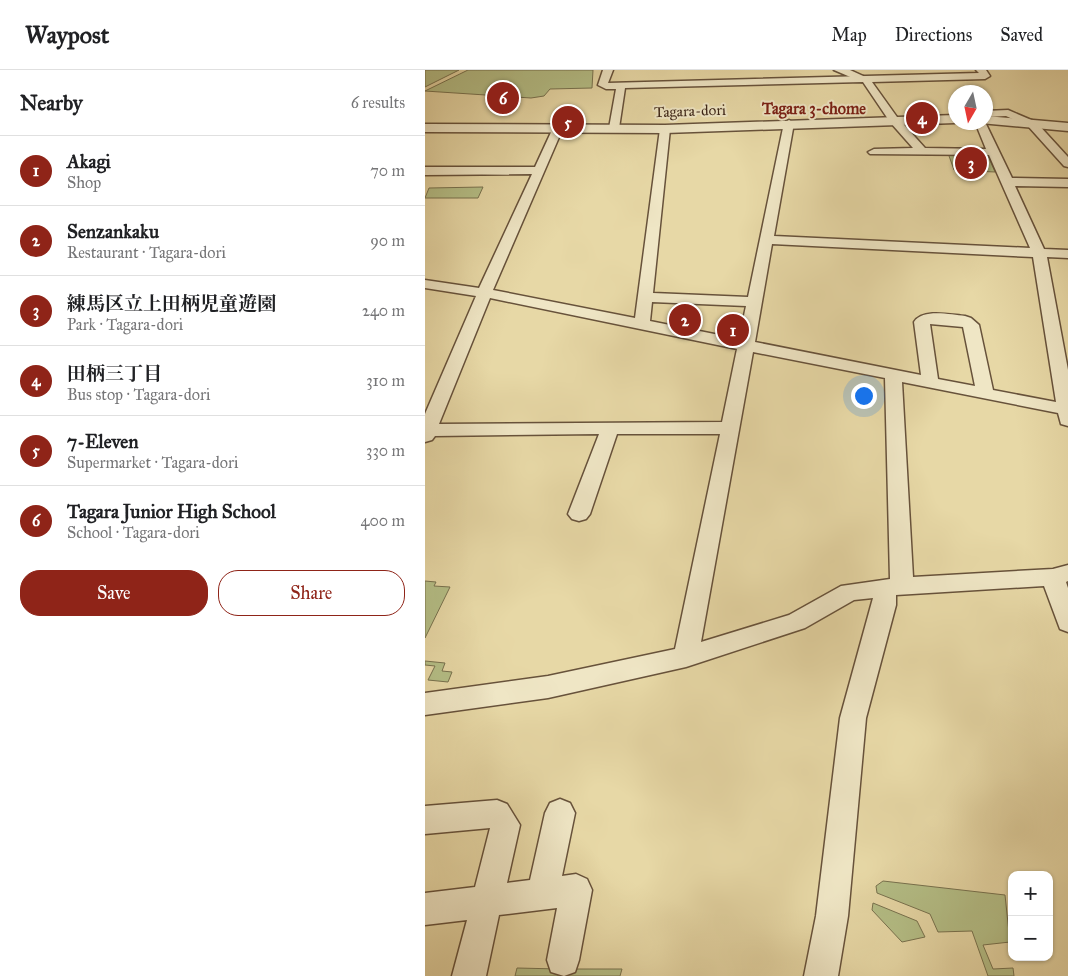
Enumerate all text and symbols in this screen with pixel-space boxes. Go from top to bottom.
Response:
text: Waypost [25,20,109,50]
text: Map [831,24,867,46]
text: Directions [895,24,972,46]
text: Saved [1000,24,1043,46]
pin: 6 [487,79,519,117]
north arrow [948,85,993,130]
text: Nearby [20,90,83,116]
text: 6 results [351,93,405,112]
district label: Tagara 3-chome [761,99,866,119]
pin: 4 [906,99,938,137]
street label: Tagara-dori [654,101,726,121]
pin: 5 [552,103,584,141]
pin: 3 [955,144,987,182]
text: Akagi [67,150,111,173]
text: 1 [33,161,39,180]
text: 70 m [370,161,405,180]
text: Shop [67,173,101,192]
text: Senzankaku [67,220,159,243]
text: 2 [32,231,40,250]
text: 90 m [370,231,405,250]
text: Restaurant · Tagara-dori [67,243,226,262]
text: 練馬区立上田柄児童遊園 [67,292,276,315]
text: 3 [33,301,39,320]
text: 240 m [362,301,405,320]
pin: 2 [669,301,701,339]
pin: 1 [717,311,749,349]
text: Park · Tagara-dori [67,315,183,334]
text: 田柄三丁目 [67,362,162,385]
text: 4 [32,371,40,390]
text: 310 m [366,371,405,390]
your location [851,383,877,409]
text: Bus stop · Tagara-dori [67,385,210,404]
text: 7-Eleven [67,430,139,453]
text: 5 [32,441,40,460]
text: 330 m [366,441,405,460]
text: Supermarket · Tagara-dori [67,453,238,472]
text: Tagara Junior High School [67,500,276,523]
text: 6 [32,511,40,530]
text: 400 m [361,511,405,530]
text: School · Tagara-dori [67,523,200,542]
button: Save [20,570,208,616]
button: Share [218,570,405,616]
map controls [1008,871,1053,961]
button: + [1008,871,1053,916]
button: − [1008,916,1053,961]

